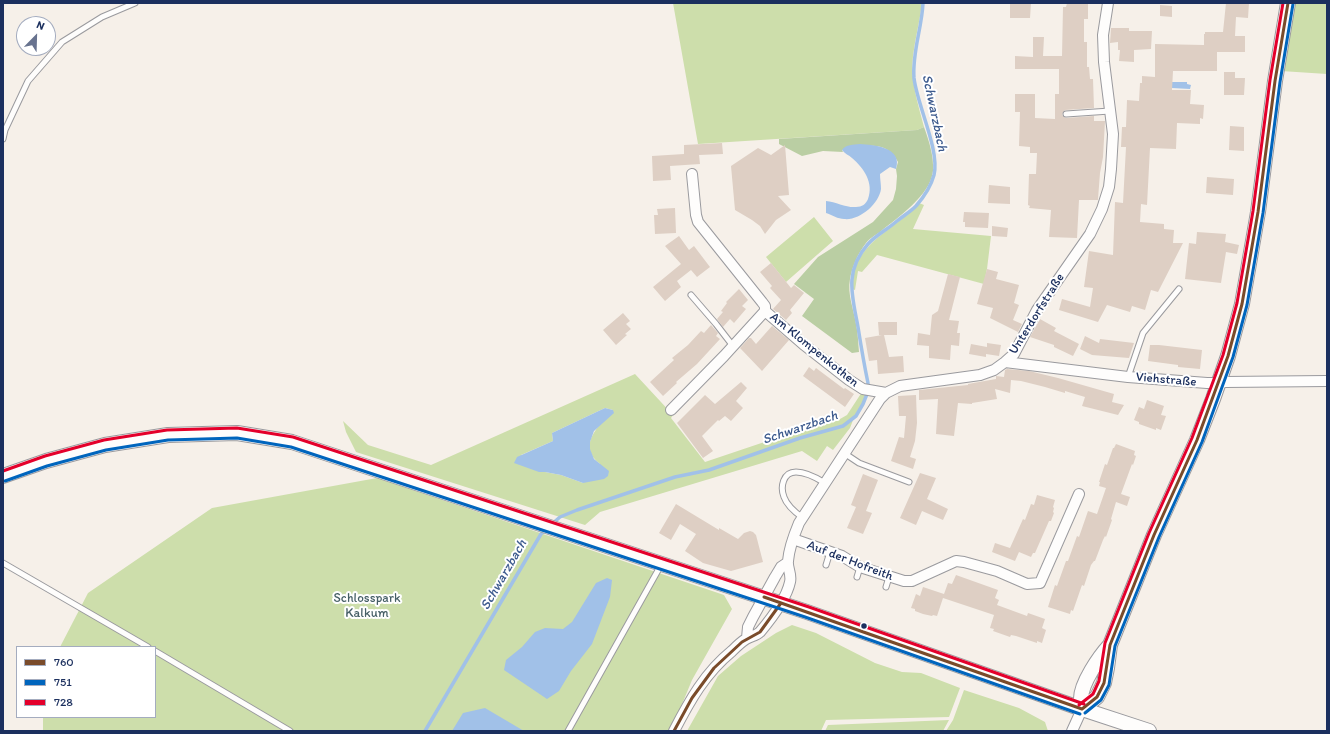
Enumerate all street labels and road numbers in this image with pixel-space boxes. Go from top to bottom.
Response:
street label: Unterdorfstraße [1006,271,1068,357]
street label: Am Klompenkothen [766,309,862,391]
street label: Viehstraße [1135,370,1197,390]
street label: Auf der Hofreith [805,537,895,585]

